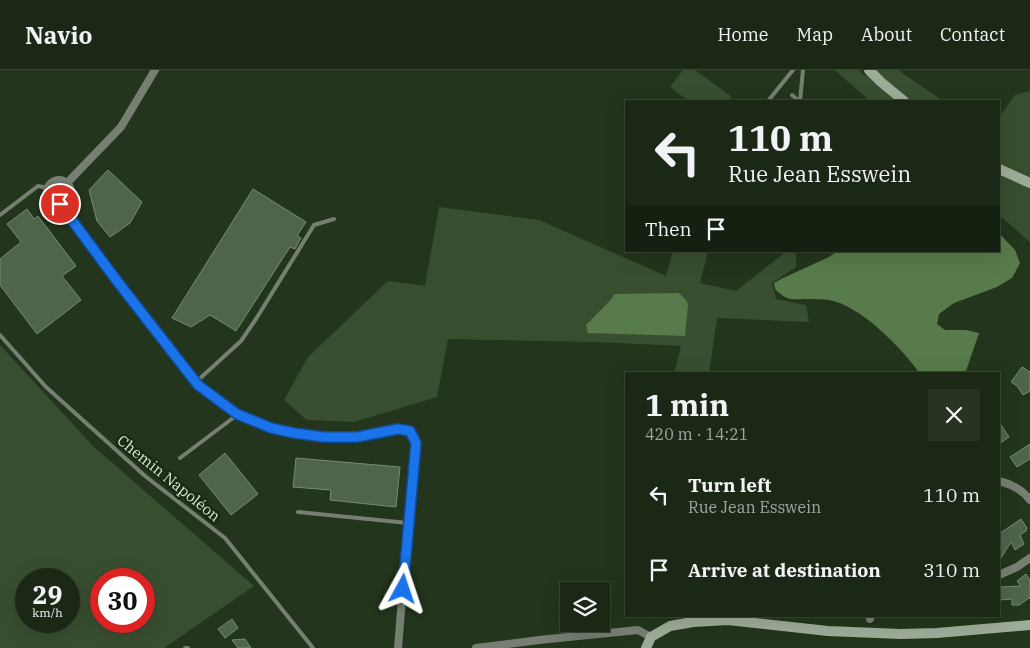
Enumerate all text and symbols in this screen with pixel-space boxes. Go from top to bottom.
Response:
text: Navio [25,19,93,51]
text: Home [717,23,769,46]
text: Map [797,23,833,46]
text: About [861,23,912,46]
text: Contact [940,23,1005,46]
text: 110 m [728,115,833,161]
icon: left [645,120,710,185]
text: Rue Jean Esswein [728,159,911,188]
pin [39,183,81,225]
icon: arrive [46,190,74,218]
icon: arrive [702,215,730,243]
text: Then [645,217,692,241]
text: 1 min [645,385,729,424]
button: close [928,389,980,441]
text: 420 m · 14:21 [645,424,748,444]
street label: Chemin Napoléon [114,431,225,526]
text: Turn left [688,473,771,497]
icon: left [645,481,673,509]
text: 110 m [923,483,980,507]
text: Rue Jean Esswein [688,497,821,517]
icon: arrive [645,556,673,584]
text: Arrive at destination [688,558,881,582]
text: 310 m [923,558,980,582]
position arrow [376,562,428,614]
speed limit sign: 30 [90,568,155,633]
text: 29 [32,578,63,611]
map controls [560,582,610,632]
button: layers [560,582,610,632]
text: km/h [32,605,63,620]

